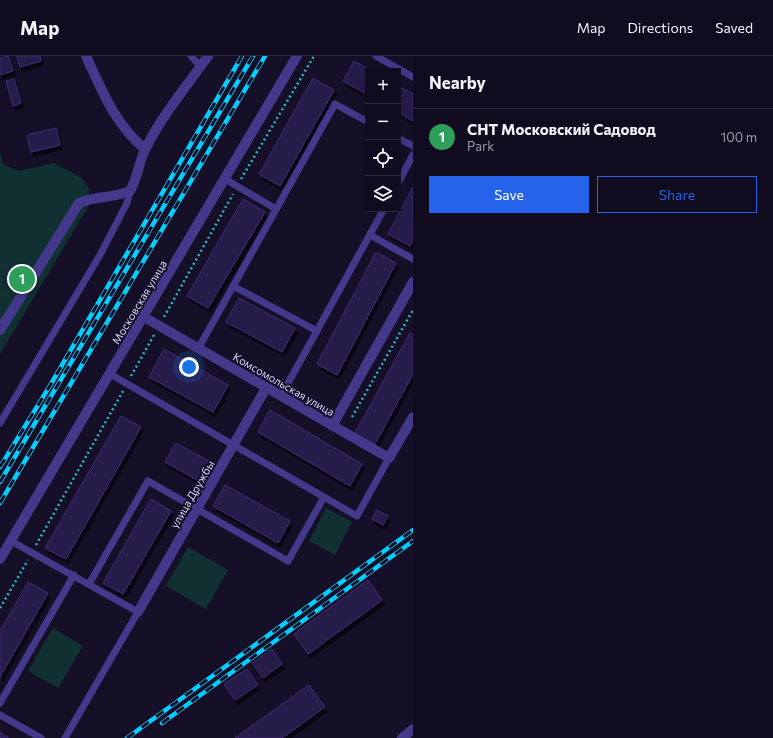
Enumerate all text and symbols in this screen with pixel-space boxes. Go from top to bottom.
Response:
text: Map [20,16,59,39]
text: Map [577,19,606,36]
text: Directions [628,19,693,36]
text: Saved [715,19,753,36]
map controls [365,68,401,212]
button: + [365,68,401,104]
text: Nearby [429,72,486,93]
button: − [365,104,401,140]
text: СНТ Московский Садовод [467,120,656,138]
text: 1 [439,129,445,145]
text: 100 m [721,129,757,145]
text: Park [467,138,494,154]
button: locate [365,140,401,176]
button: layers [365,176,401,212]
button: Save [429,176,589,213]
button: Share [597,176,757,213]
street label: Московская улица [109,258,169,346]
pin: 1 [9,264,35,294]
street label: Комсомольская улица [231,350,337,418]
your location [179,357,199,377]
street label: улица Дружбы [167,458,217,530]

